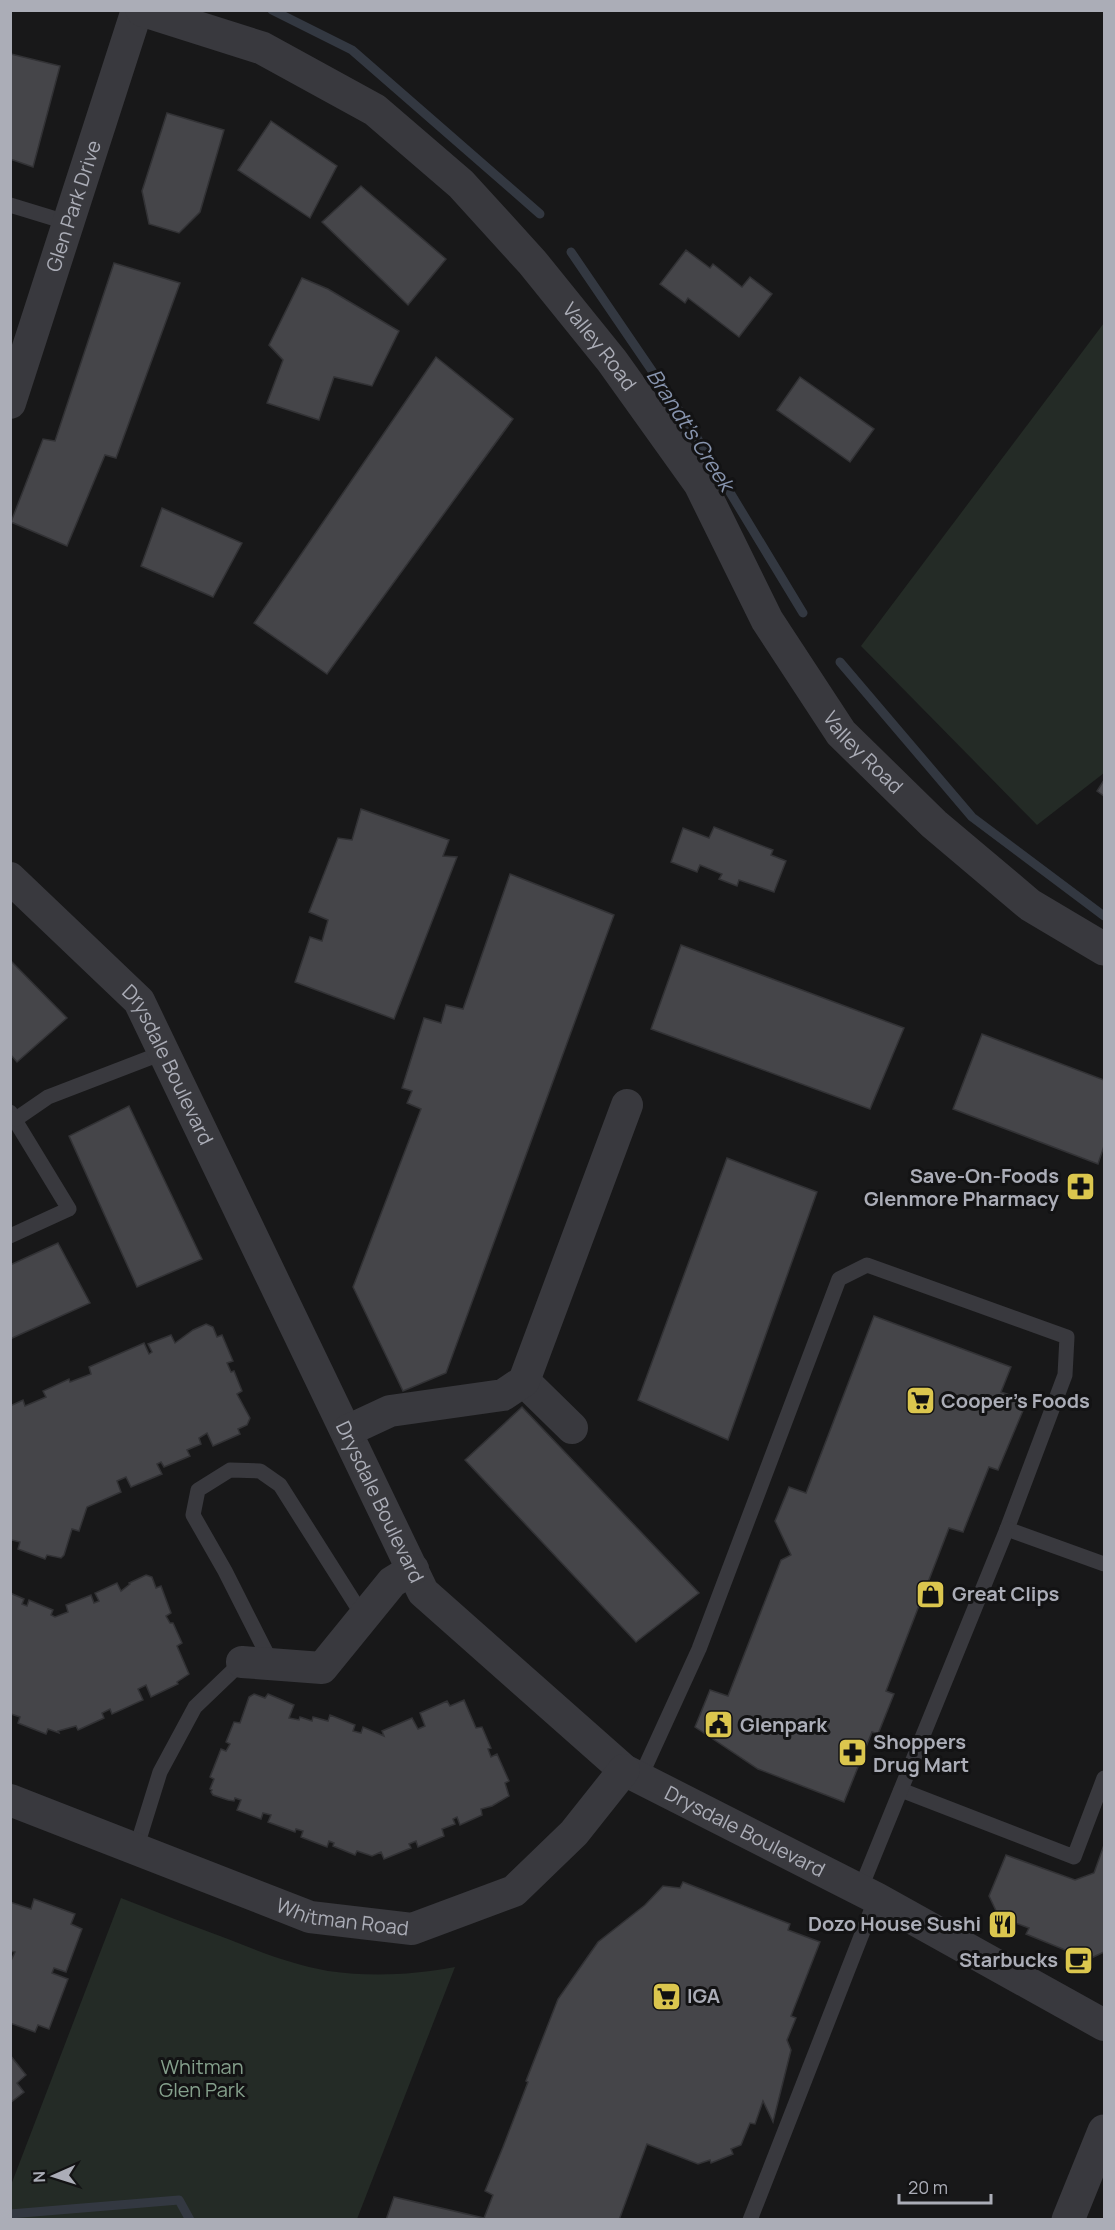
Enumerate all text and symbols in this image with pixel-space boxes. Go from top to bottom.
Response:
street label: Glen Park Drive [39,137,107,275]
street label: Valley Road [557,297,643,396]
water label: Brandt's Creek [641,363,742,498]
street label: Valley Road [817,706,909,799]
street label: Drysdale Boulevard [117,978,220,1149]
place label: Save-On-Foods Glenmore Pharmacy [864,1162,1060,1212]
pharmacy icon: Save-On-Foods Glenmore Pharmacy [1064,1171,1096,1203]
supermarket icon: Cooper's Foods [904,1385,936,1417]
place label: Cooper's Foods [941,1387,1090,1414]
street label: Drysdale Boulevard [330,1416,431,1587]
shop icon: Great Clips [915,1578,947,1610]
place label: Great Clips [952,1580,1060,1607]
public building icon: Glenpark [703,1709,735,1741]
place label: Glenpark [740,1711,828,1738]
place label: Shoppers Drug Mart [873,1728,969,1778]
pharmacy icon: Shoppers Drug Mart [836,1737,868,1769]
street label: Drysdale Boulevard [660,1779,830,1883]
street label: Whitman Road [272,1891,410,1942]
restaurant icon: Dozo House Sushi [986,1908,1018,1940]
place label: Dozo House Sushi [808,1910,981,1937]
cafe icon: Starbucks [1063,1944,1095,1976]
place label: Starbucks [959,1946,1058,1973]
supermarket icon: IGA [650,1980,682,2012]
place label: IGA [687,1982,721,2009]
park label: Whitman Glen Park [159,2053,246,2103]
north arrow [24,2146,84,2206]
scale bar [899,2167,990,2205]
text: N [28,2170,50,2183]
text: 20 m [908,2175,948,2199]

